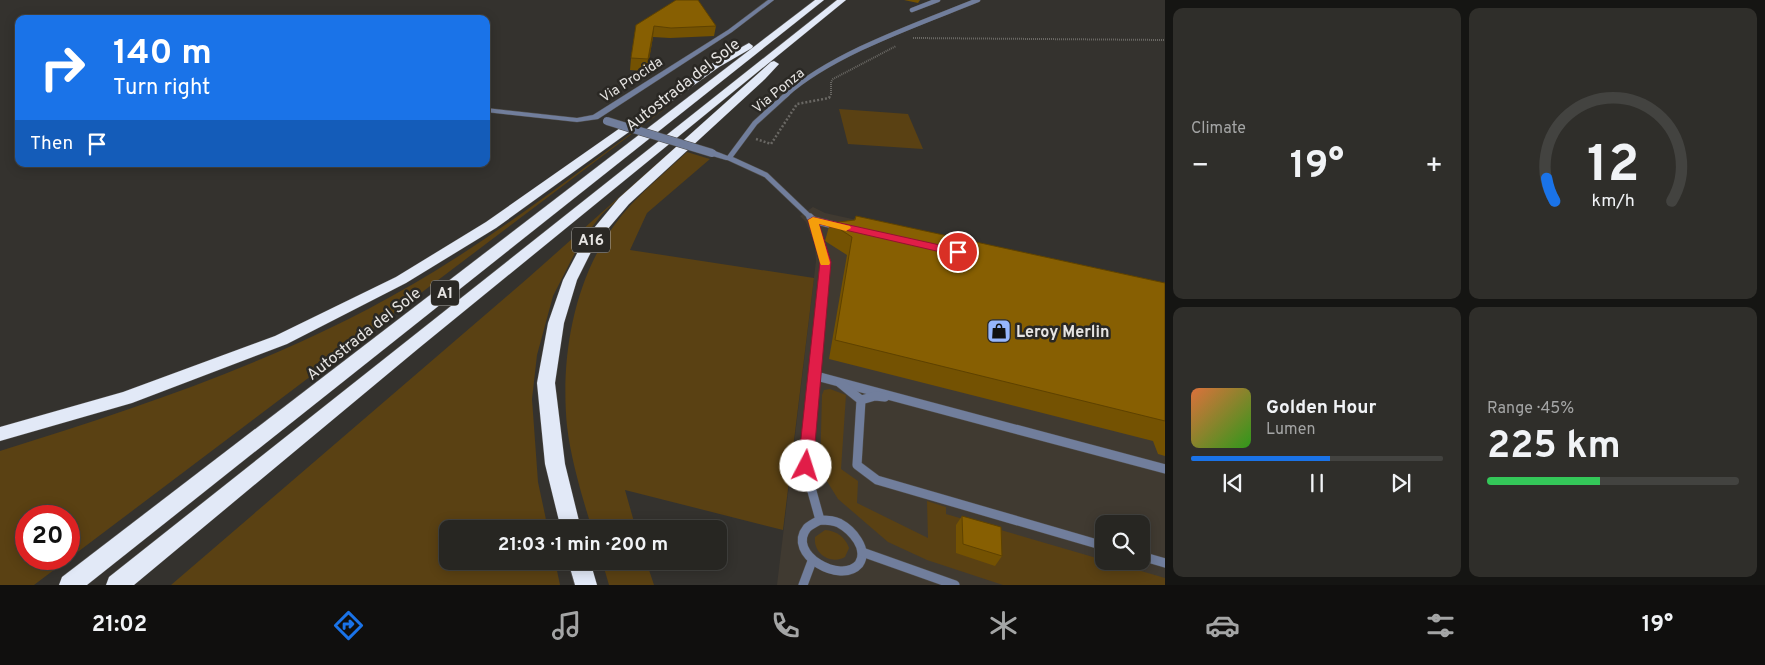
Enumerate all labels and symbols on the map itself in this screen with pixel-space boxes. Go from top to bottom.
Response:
street label: Autostrada del Sole [622,35,744,136]
street label: Via Procida [597,54,666,107]
street label: Via Ponza [749,65,808,117]
road number: A16 [572,228,610,252]
pin [937,231,979,273]
road number: A1 [431,280,459,306]
street label: Autostrada del Sole [303,284,425,385]
shop icon: Leroy Merlin [986,318,1012,344]
place label: Leroy Merlin [1016,323,1109,343]
position arrow [779,439,831,491]
speed limit sign: 20 [15,505,80,570]

